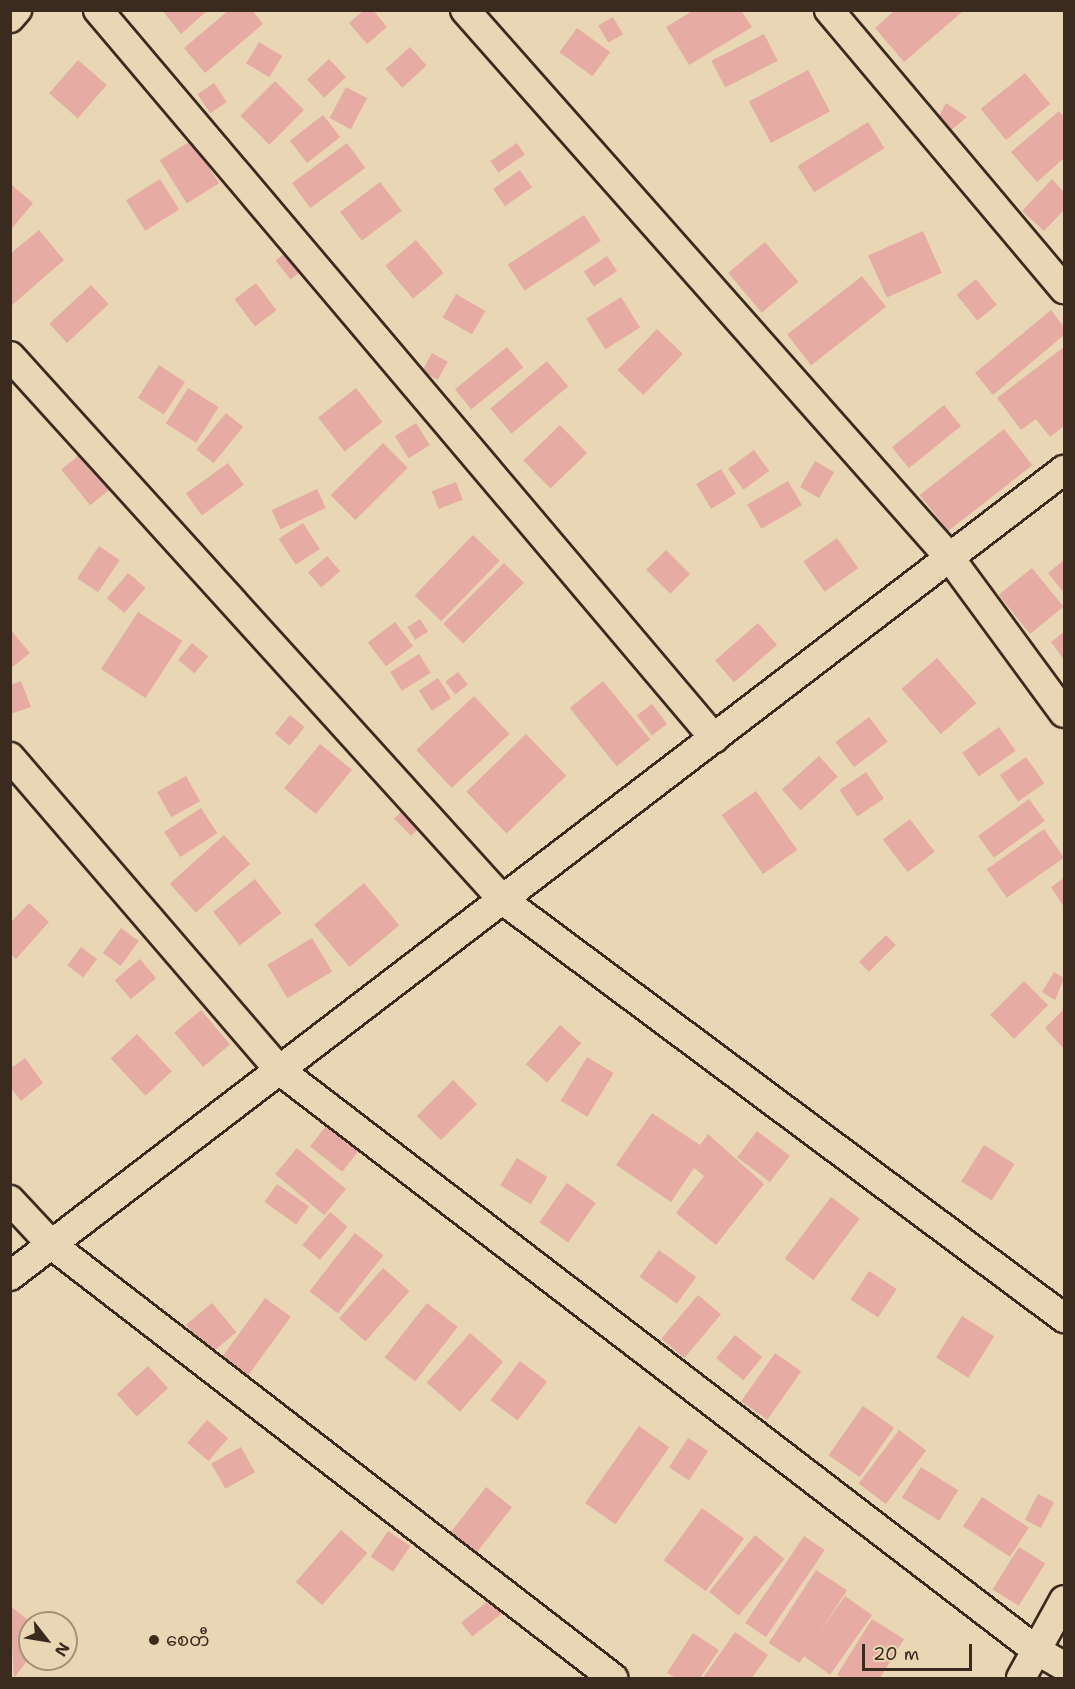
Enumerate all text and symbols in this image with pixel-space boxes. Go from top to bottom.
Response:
north arrow [18,1611,78,1671]
place label: စေတီ [166,1629,209,1651]
scale bar [865,1632,974,1670]
marker: စေတီ [147,1633,161,1647]
text: N [50,1639,74,1660]
text: 20 m [873,1642,919,1666]

